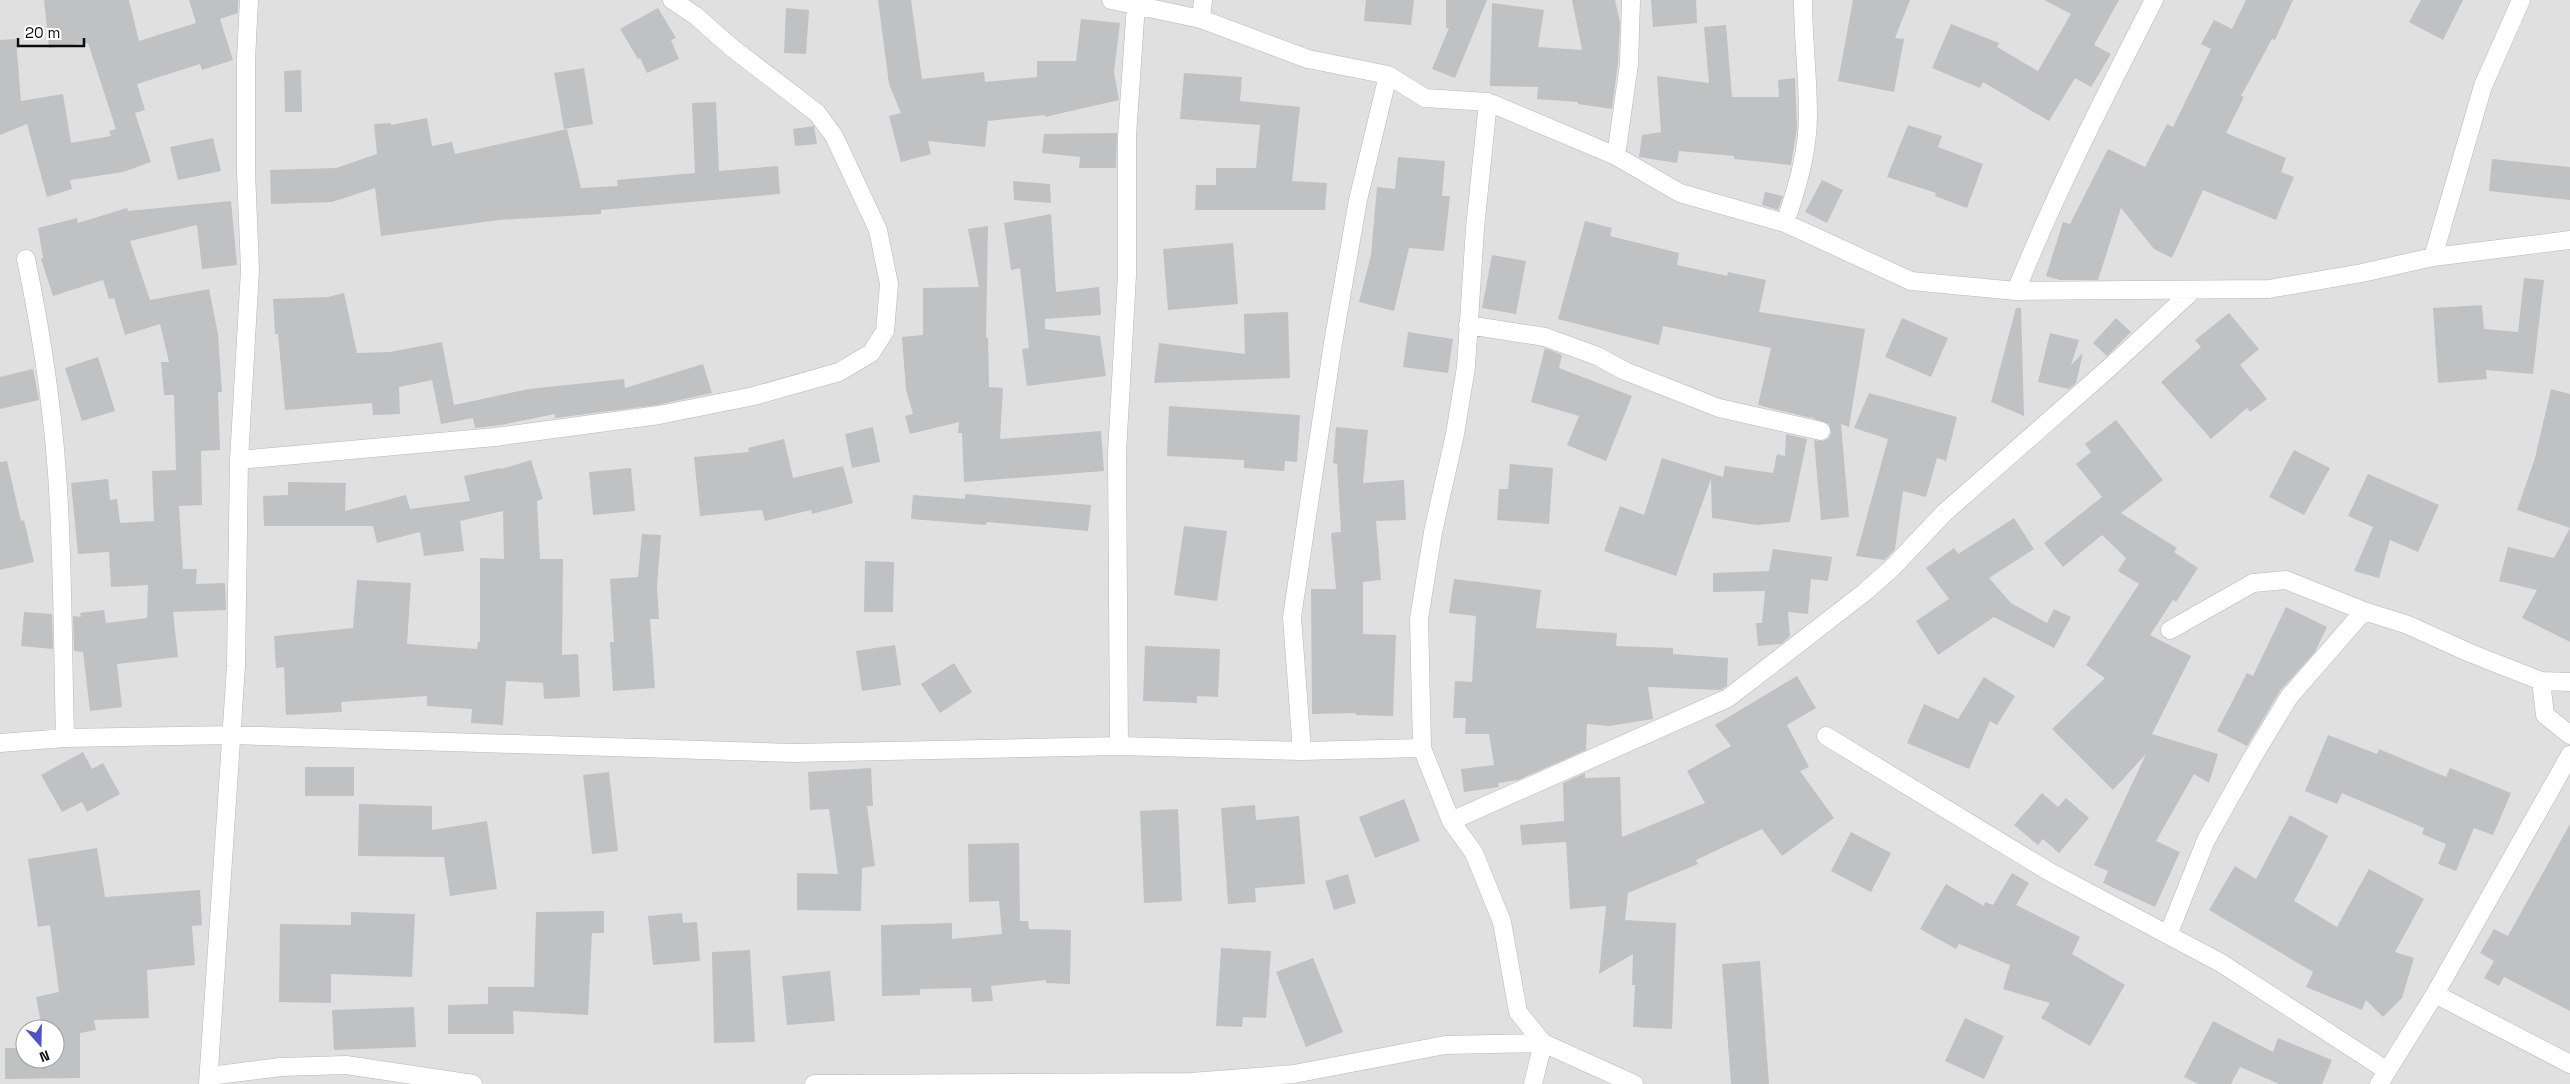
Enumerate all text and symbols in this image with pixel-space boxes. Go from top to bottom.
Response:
scale bar [18,15,84,47]
text: 20 m [25,23,60,42]
north arrow [15,1019,65,1069]
text: N [37,1046,52,1066]

